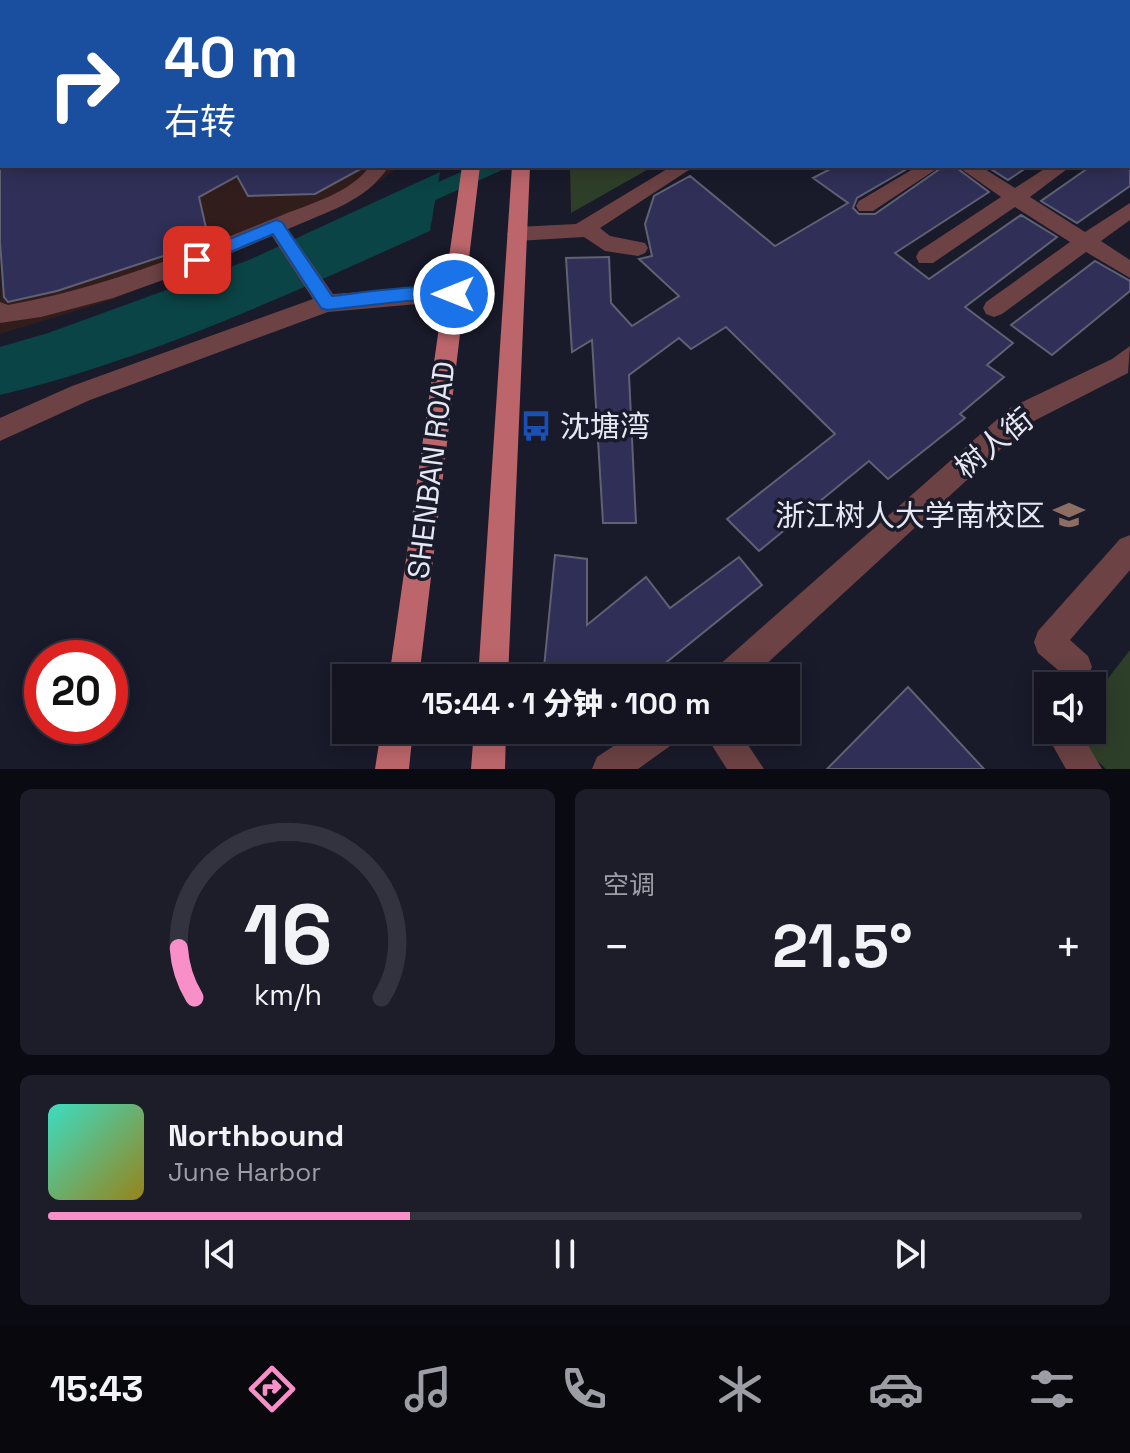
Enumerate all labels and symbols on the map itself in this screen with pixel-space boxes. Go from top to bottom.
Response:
pin [163,226,231,294]
position arrow [412,252,496,336]
street label: SHENBAN ROAD [398,359,464,581]
street label: 树人街 [947,400,1041,486]
place label: 沈塘湾 [560,407,650,446]
bus stop icon: 沈塘湾 [519,409,553,443]
place label: 浙江树人大学南校区 [775,496,1045,535]
school or university icon: 浙江树人大学南校区 [1052,498,1086,532]
speed limit sign: 20 [24,640,128,744]

